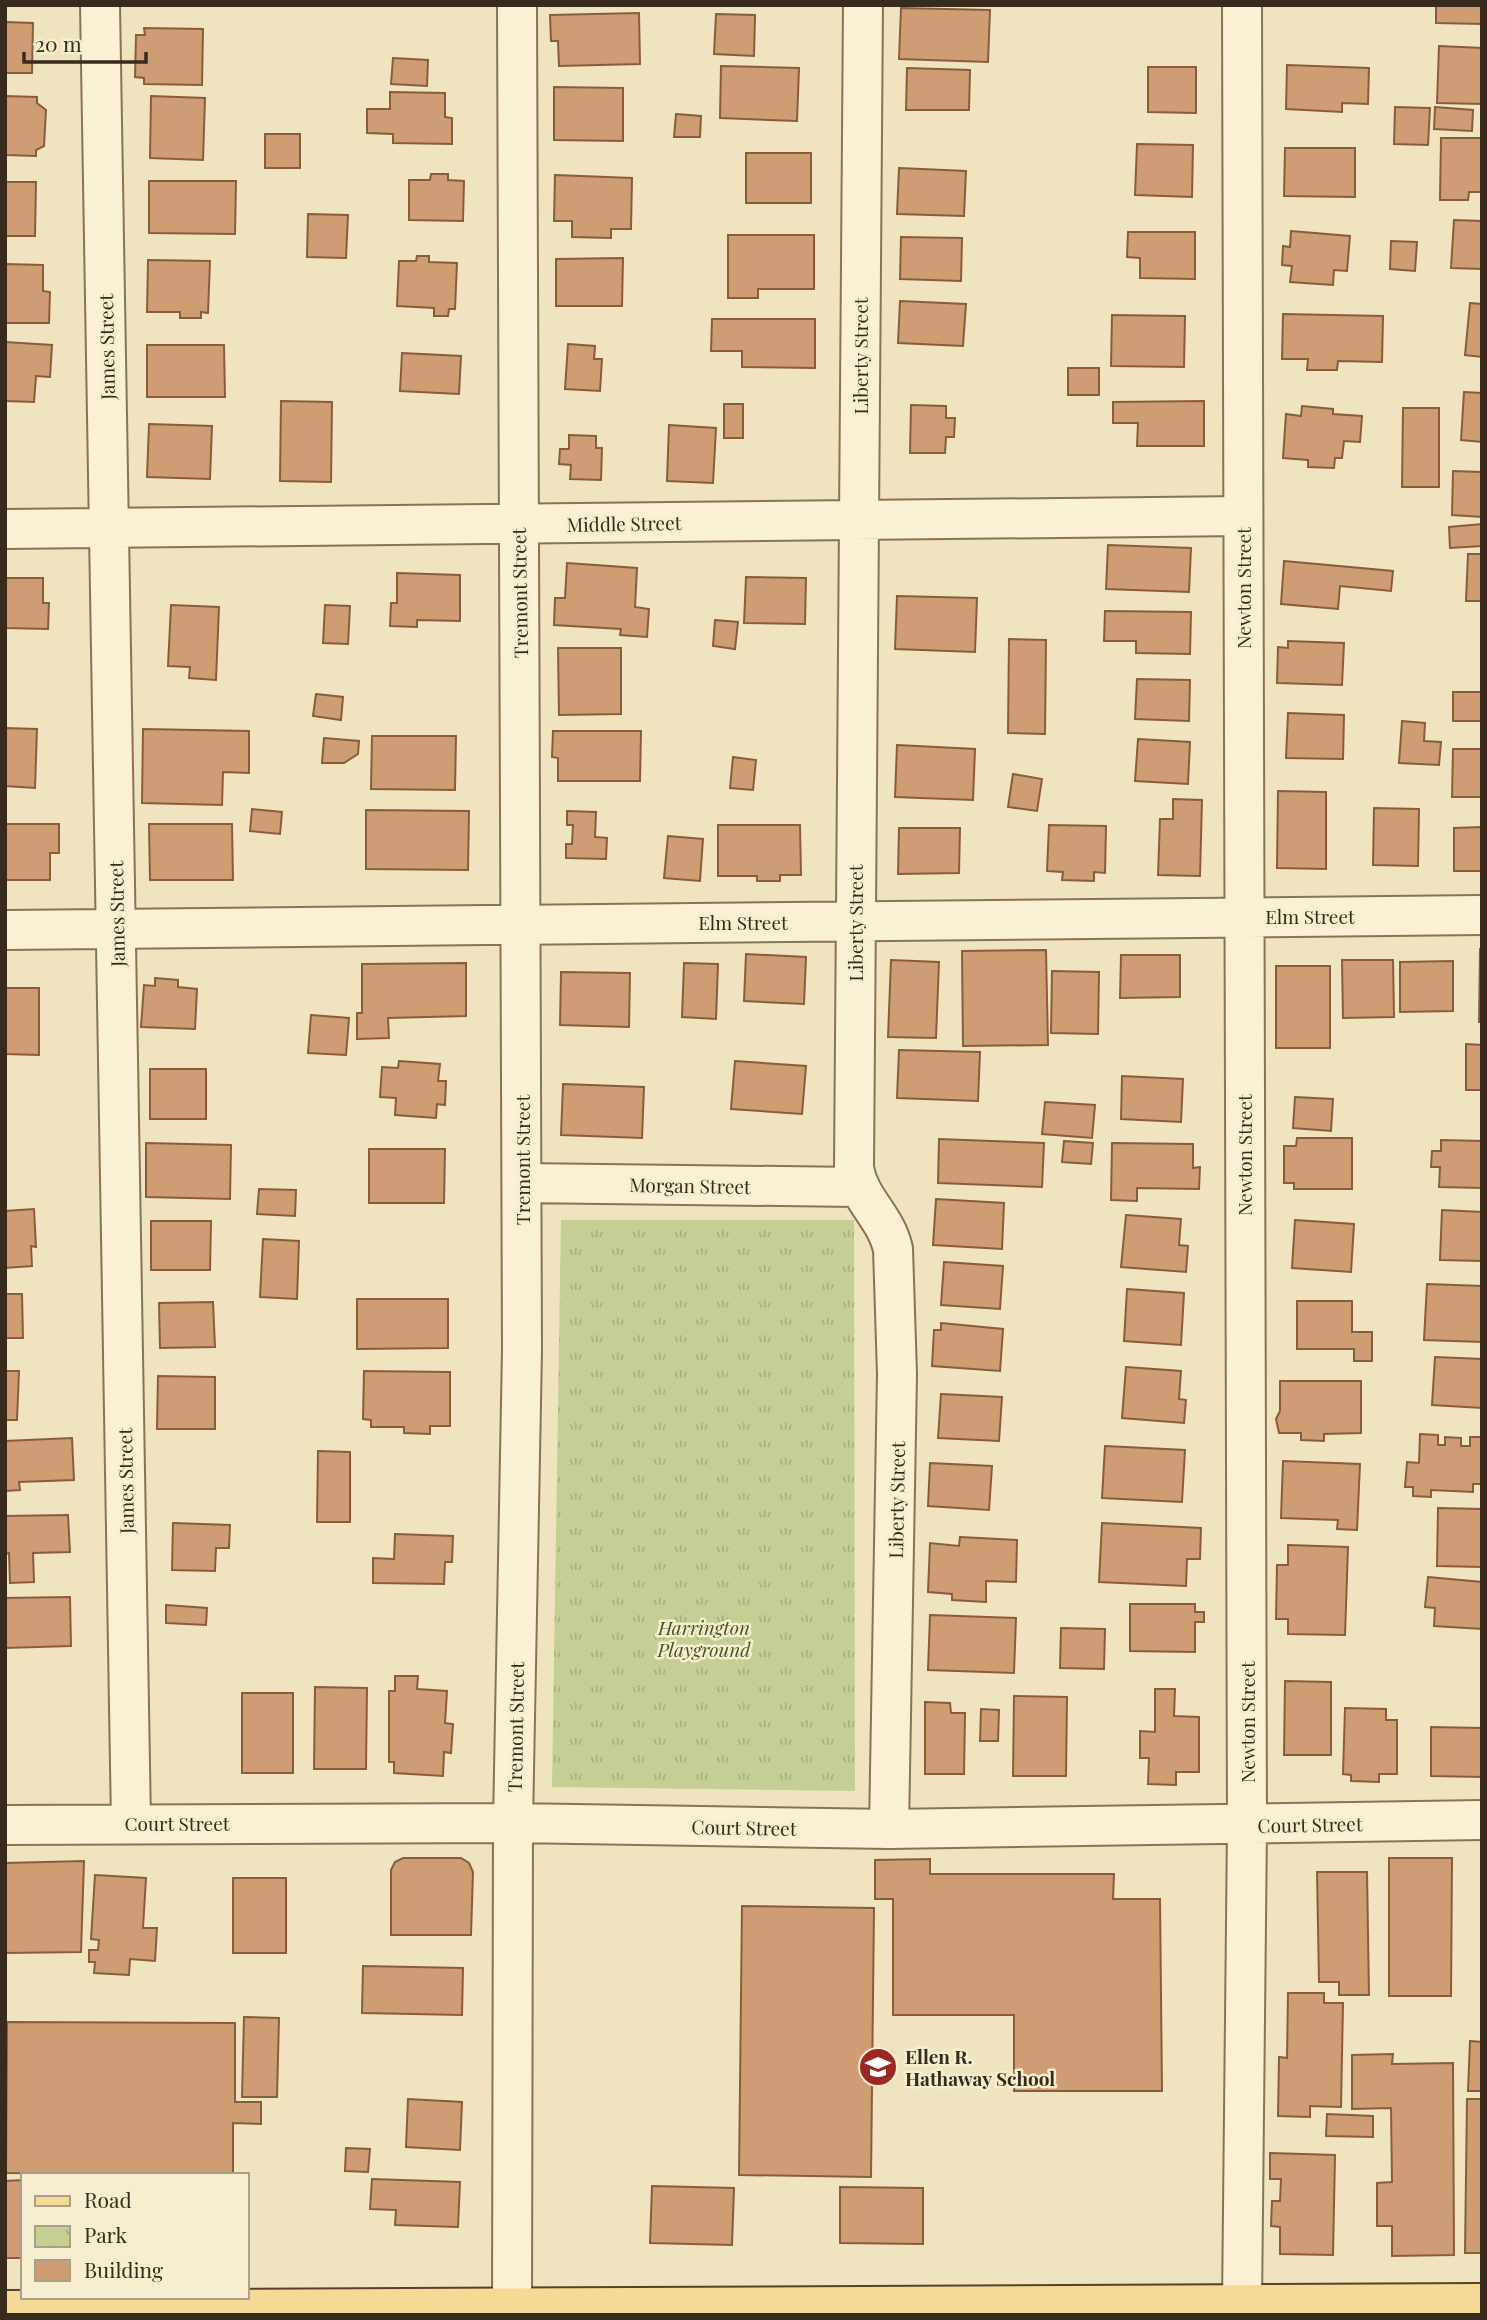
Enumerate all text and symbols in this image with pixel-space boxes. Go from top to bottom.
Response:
scale bar [24,21,147,65]
text: 20 m [35,29,82,57]
street label: James Street [92,294,120,401]
street label: Liberty Street [847,297,873,415]
street label: Middle Street [566,509,682,537]
street label: Tremont Street [505,527,533,658]
street label: Newton Street [1230,527,1256,649]
street label: James Street [102,861,130,968]
street label: Liberty Street [842,864,868,982]
street label: Elm Street [1265,903,1355,929]
street label: Elm Street [698,909,788,935]
street label: Newton Street [1231,1094,1257,1216]
street label: Tremont Street [509,1095,535,1225]
street label: Morgan Street [629,1171,751,1199]
street label: James Street [111,1428,139,1535]
street label: Liberty Street [882,1441,910,1559]
park label: Harrington Playground [656,1614,751,1662]
street label: Tremont Street [501,1661,529,1792]
street label: Newton Street [1234,1661,1260,1783]
street label: Court Street [124,1810,230,1836]
street label: Court Street [1257,1810,1363,1838]
street label: Court Street [691,1813,797,1841]
place label: Ellen R. Hathaway School [905,2043,1055,2091]
school or university icon: Ellen R. Hathaway School [857,2046,899,2088]
legend [21,2173,248,2299]
text: Road [84,2185,132,2213]
text: Park [84,2220,128,2248]
text: Building [84,2255,163,2283]

